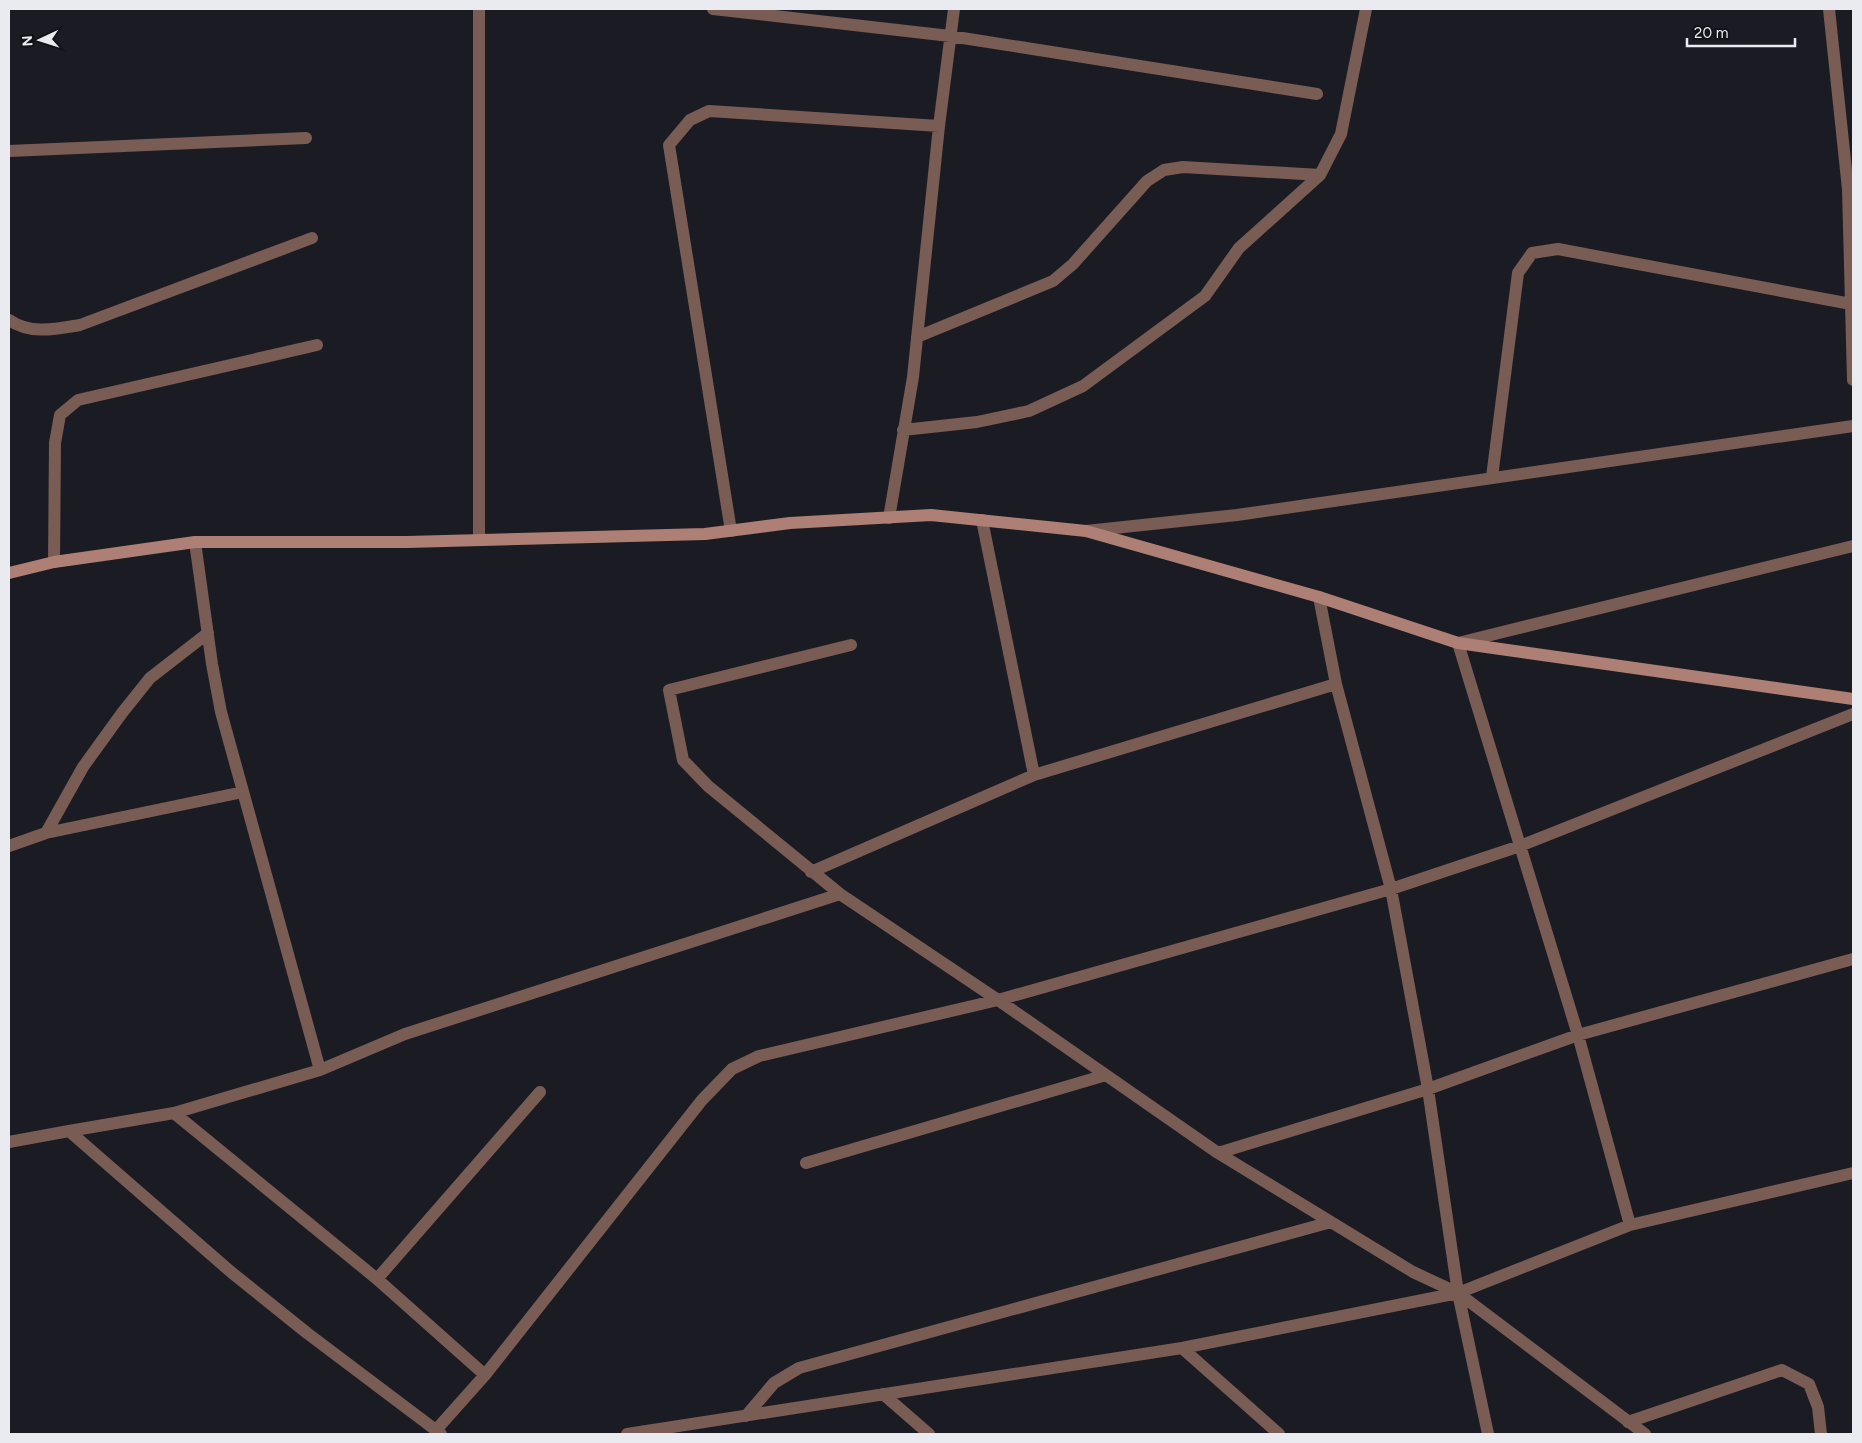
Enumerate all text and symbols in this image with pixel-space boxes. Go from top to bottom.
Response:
north arrow [15,15,65,65]
scale bar [1687,15,1794,47]
text: 20 m [1694,24,1728,42]
text: N [19,35,36,47]

